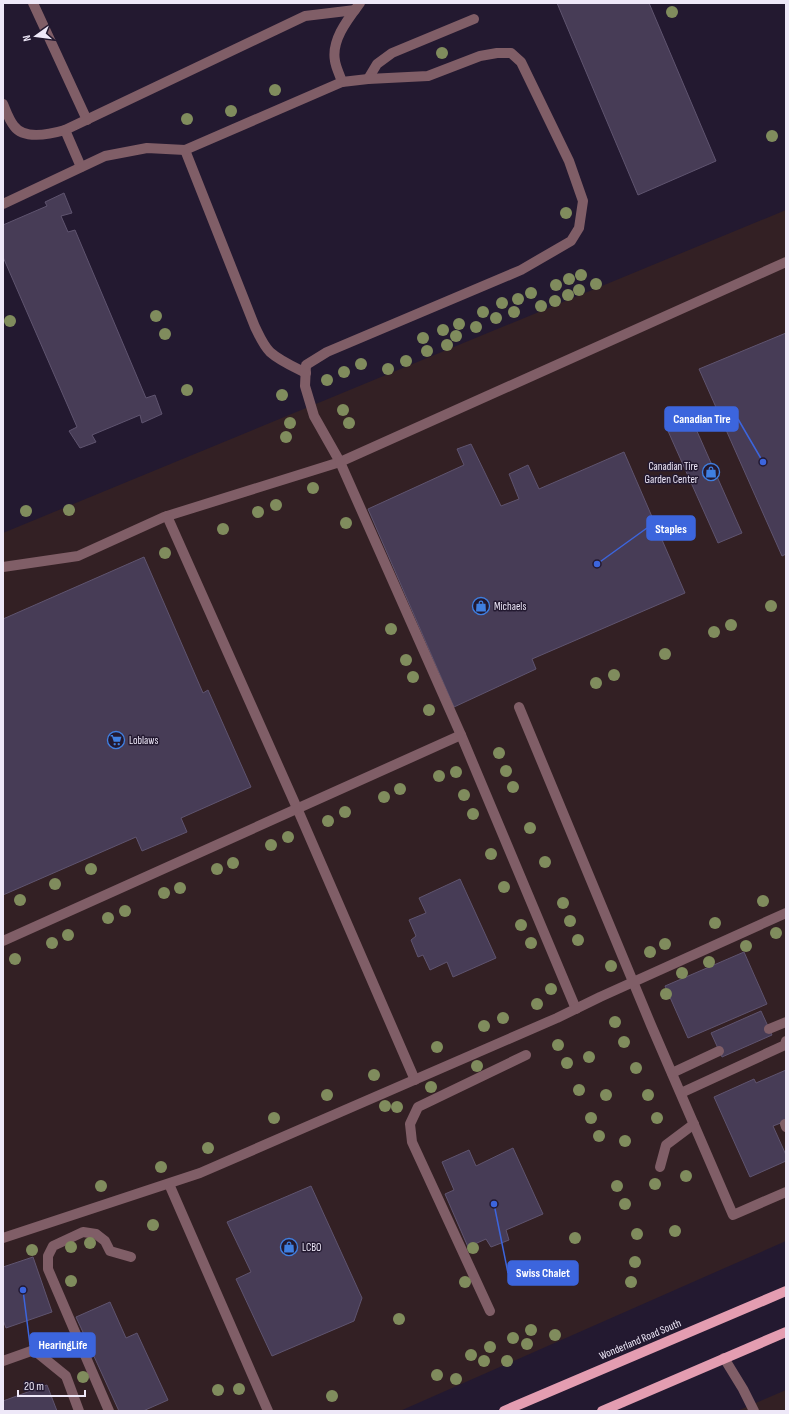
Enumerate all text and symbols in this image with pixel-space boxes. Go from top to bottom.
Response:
north arrow [16,16,56,56]
text: N [20,34,34,43]
callout: Canadian Tire [665,407,738,431]
text: Canadian Tire [673,412,731,427]
place label: Canadian Tire Garden Center [645,460,698,486]
shop icon: Canadian Tire Garden Center [701,462,721,482]
callout: Staples [647,516,695,540]
text: Staples [655,522,687,537]
shop icon: Michaels [471,596,491,616]
place label: Michaels [494,600,526,613]
supermarket icon: Loblaws [106,730,126,750]
place label: Loblaws [129,734,158,747]
shop icon: LCBO [279,1237,299,1257]
place label: LCBO [302,1241,322,1254]
callout: Swiss Chalet [508,1261,578,1285]
text: Swiss Chalet [516,1266,570,1281]
street label: Wonderland Road South [597,1316,683,1363]
callout: HearingLife [30,1333,95,1357]
text: HearingLife [39,1338,87,1353]
scale bar [18,1372,85,1398]
text: 20 m [24,1379,44,1394]

